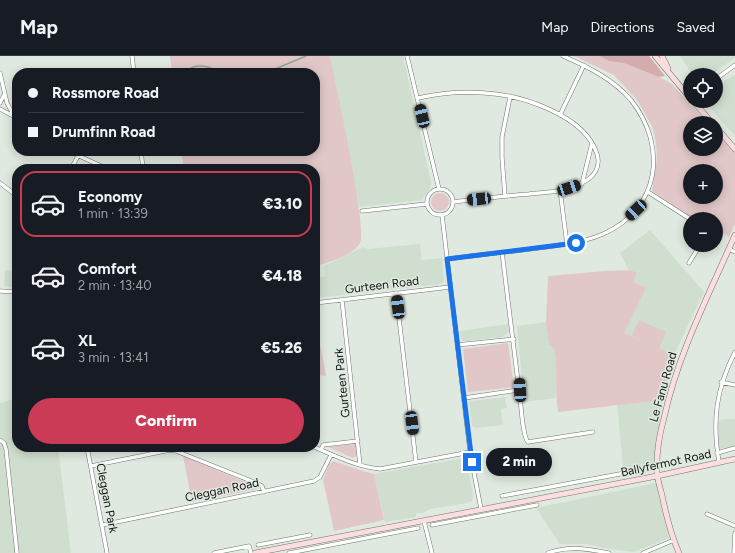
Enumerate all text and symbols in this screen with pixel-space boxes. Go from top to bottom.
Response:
text: Map [20,16,58,39]
text: Map [541,19,569,36]
text: Directions [591,19,654,36]
text: Saved [676,19,715,36]
map controls [683,68,723,252]
button: locate [683,68,723,108]
text: Rossmore Road [52,84,159,102]
car [413,103,431,129]
button: layers [683,116,723,156]
text: Drumfinn Road [52,123,156,141]
button: + [683,164,723,204]
car [556,179,582,197]
icon: car [30,186,66,222]
text: Economy [78,188,143,206]
car [466,192,492,206]
text: €3.10 [263,195,302,213]
car [623,197,649,223]
text: 1 min · 13:39 [78,206,148,221]
button: − [683,212,723,252]
route start [567,234,585,252]
icon: car [30,258,66,294]
text: Comfort [78,260,137,278]
text: €4.18 [262,267,302,285]
street label: Gurteen Road [344,273,420,297]
text: 2 min · 13:40 [78,278,152,293]
car [391,294,405,320]
icon: car [30,330,66,366]
text: XL [78,332,96,350]
text: €5.26 [261,339,302,357]
street label: Gurteen Park [331,347,353,419]
text: 3 min · 13:41 [78,350,149,365]
street label: Le Fanu Road [646,350,680,424]
car [513,378,527,402]
button: Confirm [28,398,304,444]
car [405,410,419,436]
street label: Ballyfermot Road [619,447,713,479]
callout: 2 min [486,448,552,476]
route end [463,453,481,471]
text: 2 min [502,454,536,469]
street label: Cleggan Park [93,462,121,534]
street label: Cleggan Road [184,475,260,505]

